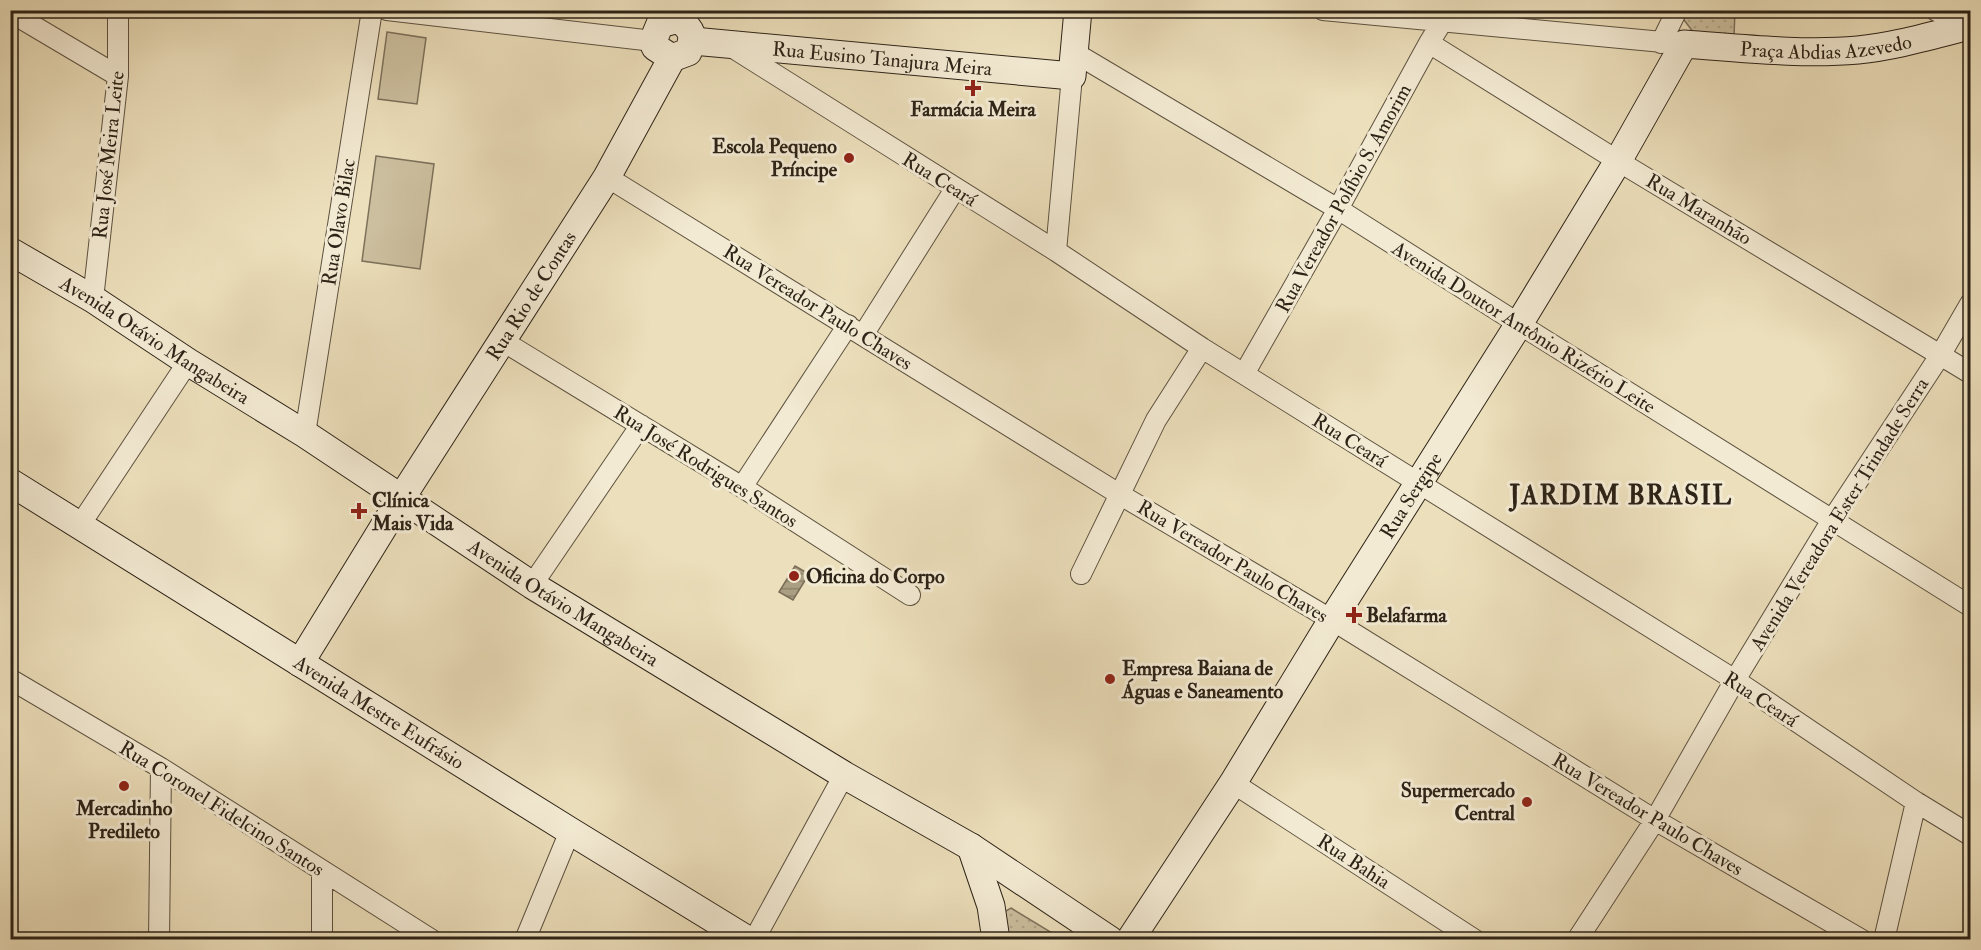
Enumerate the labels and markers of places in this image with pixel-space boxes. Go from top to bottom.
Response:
marker: Farmácia Meira [966,81,980,95]
place label: Farmácia Meira [910,97,1037,122]
place label: Escola Pequeno Príncipe [712,134,838,183]
marker: Escola Pequeno Príncipe [842,151,856,165]
place label: Clínica Mais Vida [371,488,454,536]
marker: Clínica Mais Vida [350,502,368,520]
place label: Oficina do Corpo [806,564,945,590]
marker: Oficina do Corpo [787,569,801,583]
place label: Belafarma [1366,603,1447,628]
marker: Belafarma [1347,608,1361,622]
place label: Empresa Baiana de Águas e Saneamento [1121,656,1284,705]
marker: Empresa Baiana de Águas e Saneamento [1103,672,1117,686]
place label: Supermercado Central [1401,778,1516,826]
marker: Mercadinho Predileto [117,779,131,793]
marker: Supermercado Central [1520,795,1534,809]
place label: Mercadinho Predileto [75,796,173,844]

